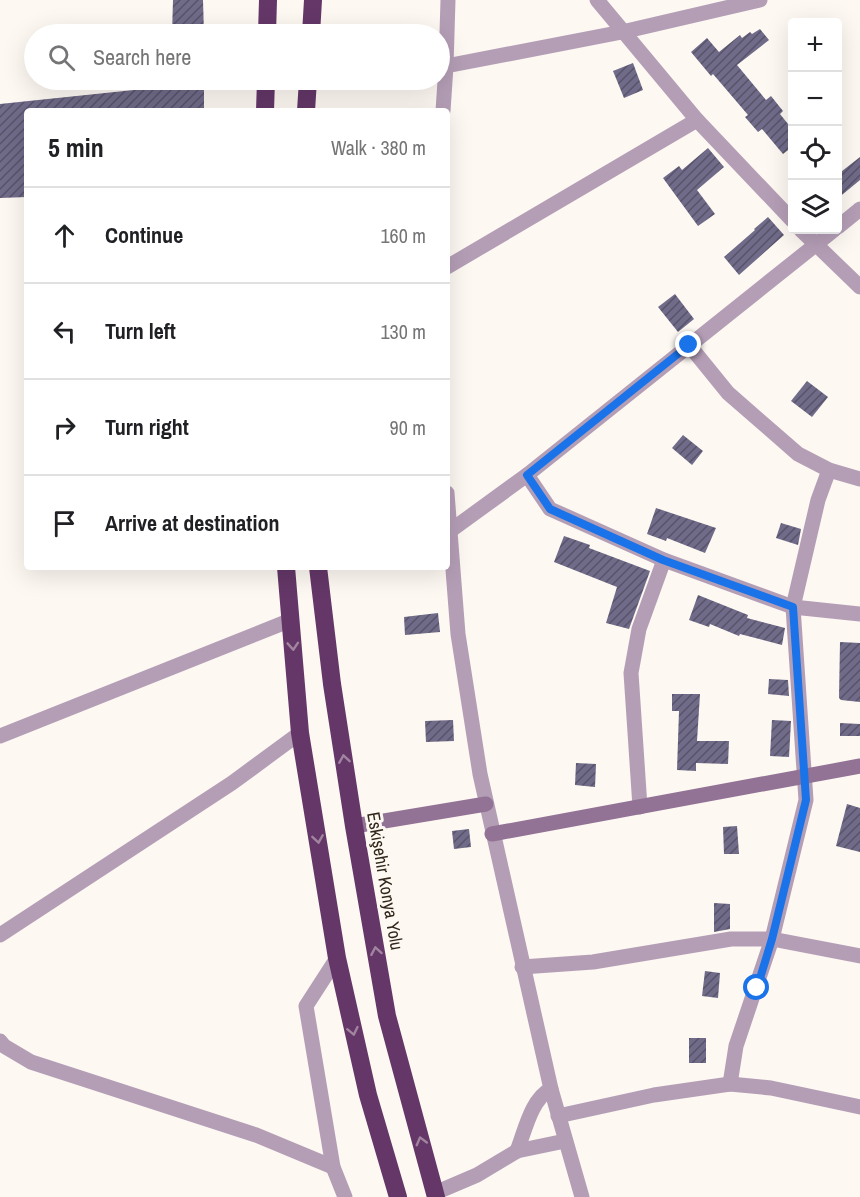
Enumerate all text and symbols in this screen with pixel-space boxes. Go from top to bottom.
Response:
map controls [788,18,842,234]
button: + [788,18,842,72]
search box [24,24,450,90]
icon: search [45,41,78,74]
text: Search here [93,42,191,72]
button: − [788,72,842,126]
button: locate [788,126,842,180]
text: 5 min [48,130,104,165]
text: Walk · 380 m [331,134,426,161]
button: layers [788,180,842,234]
icon: ahead [48,219,81,252]
text: Continue [105,220,183,250]
text: 160 m [380,222,426,249]
icon: left [48,315,81,348]
text: Turn left [105,316,176,346]
text: 130 m [380,318,426,345]
route end [675,331,701,357]
icon: right [48,411,81,444]
text: Turn right [105,412,189,442]
text: 90 m [390,414,426,441]
icon: arrive [48,507,81,540]
text: Arrive at destination [105,508,279,538]
one-way arrow [286,642,299,651]
one-way arrow [338,754,351,764]
street label: Eskişehir Konya Yolu [361,810,410,952]
one-way arrow [311,835,323,844]
one-way arrow [370,946,383,956]
route start [743,974,769,1000]
one-way arrow [346,1026,359,1036]
one-way arrow [416,1136,428,1146]

